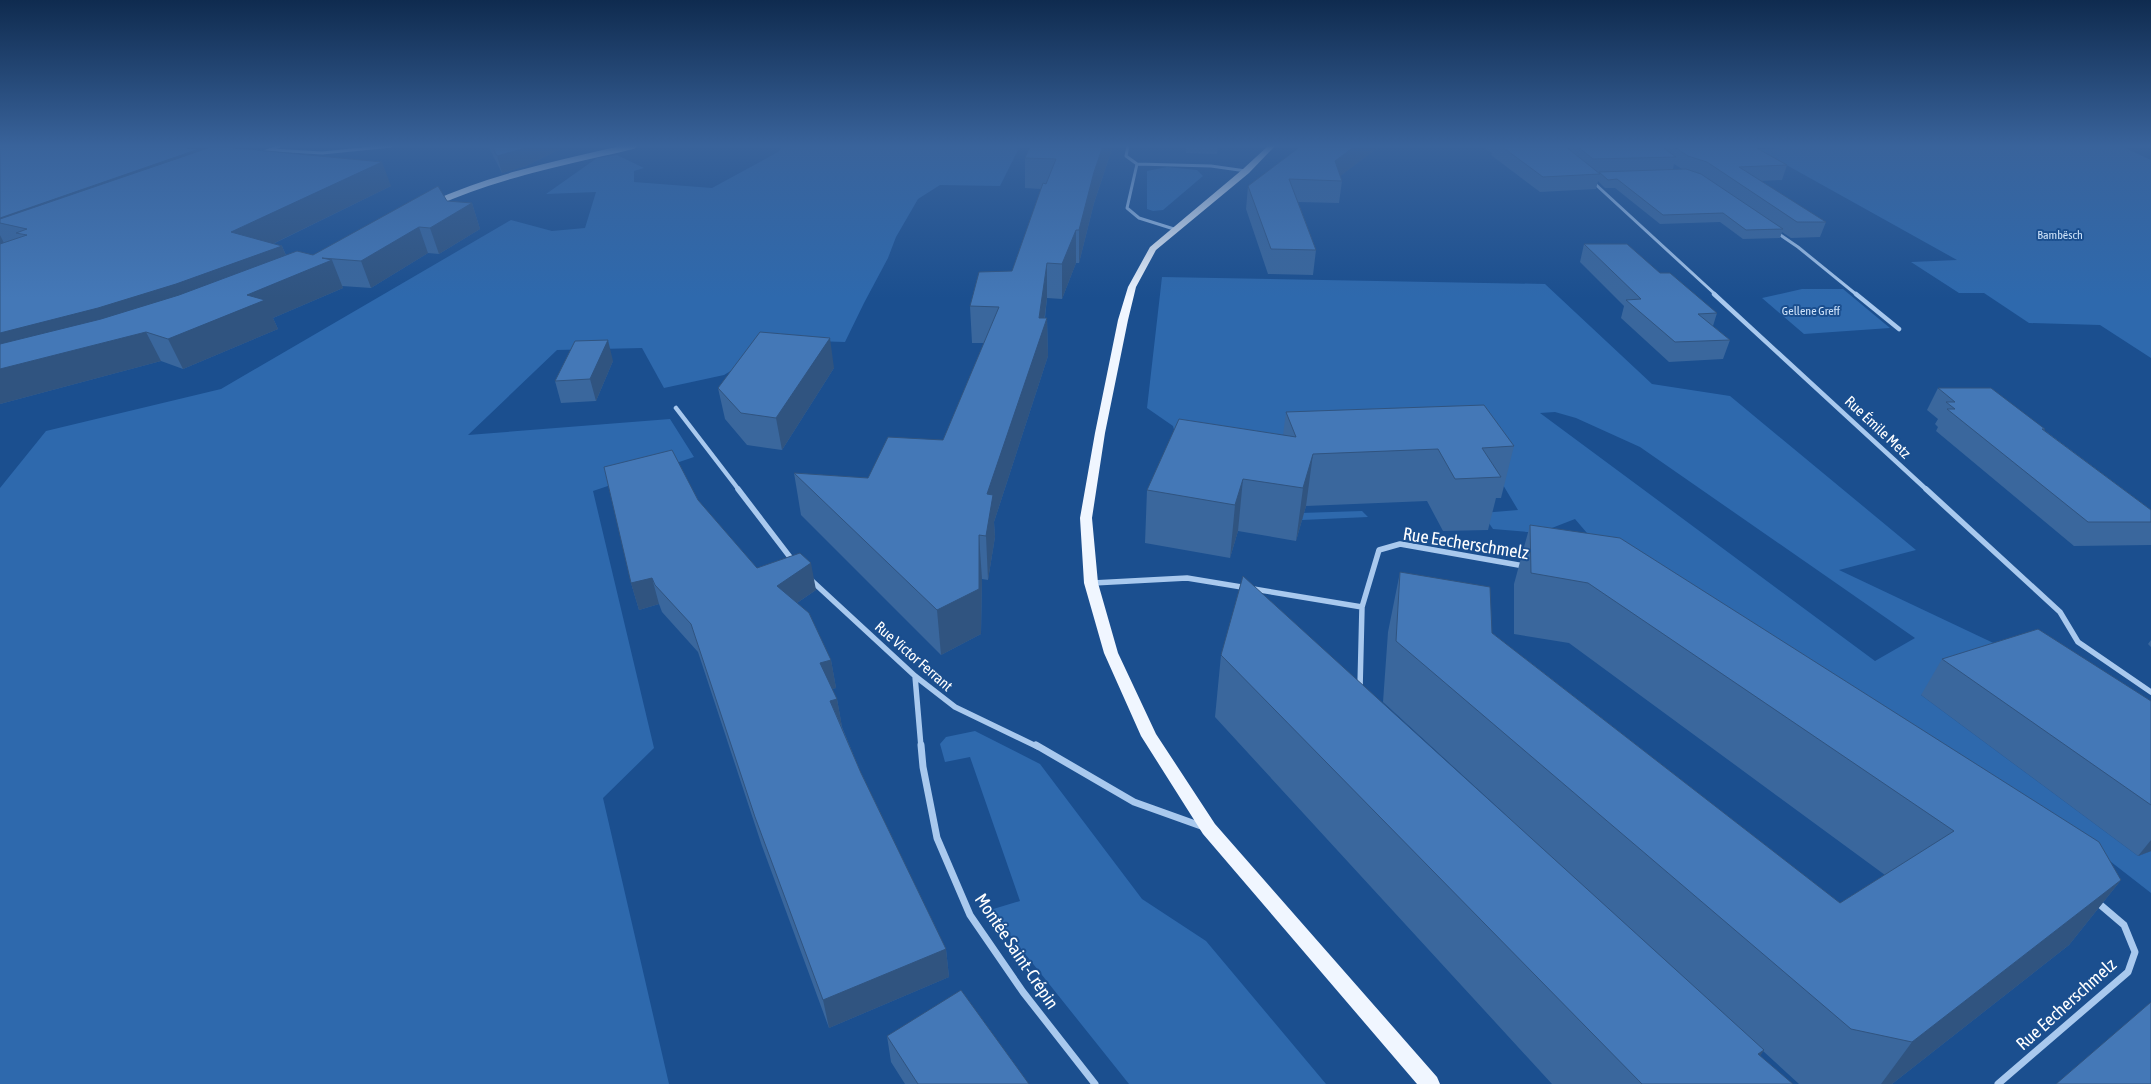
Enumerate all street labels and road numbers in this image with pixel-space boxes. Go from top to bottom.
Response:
street label: Rue Émile Metz [1842,392,1915,462]
street label: Rue Eecherschmelz [1402,523,1531,563]
street label: Rue Victor Ferrant [872,618,956,694]
street label: Montée Saint-Crépin [971,889,1063,1013]
street label: Rue Eecherschmelz [2012,953,2121,1054]

